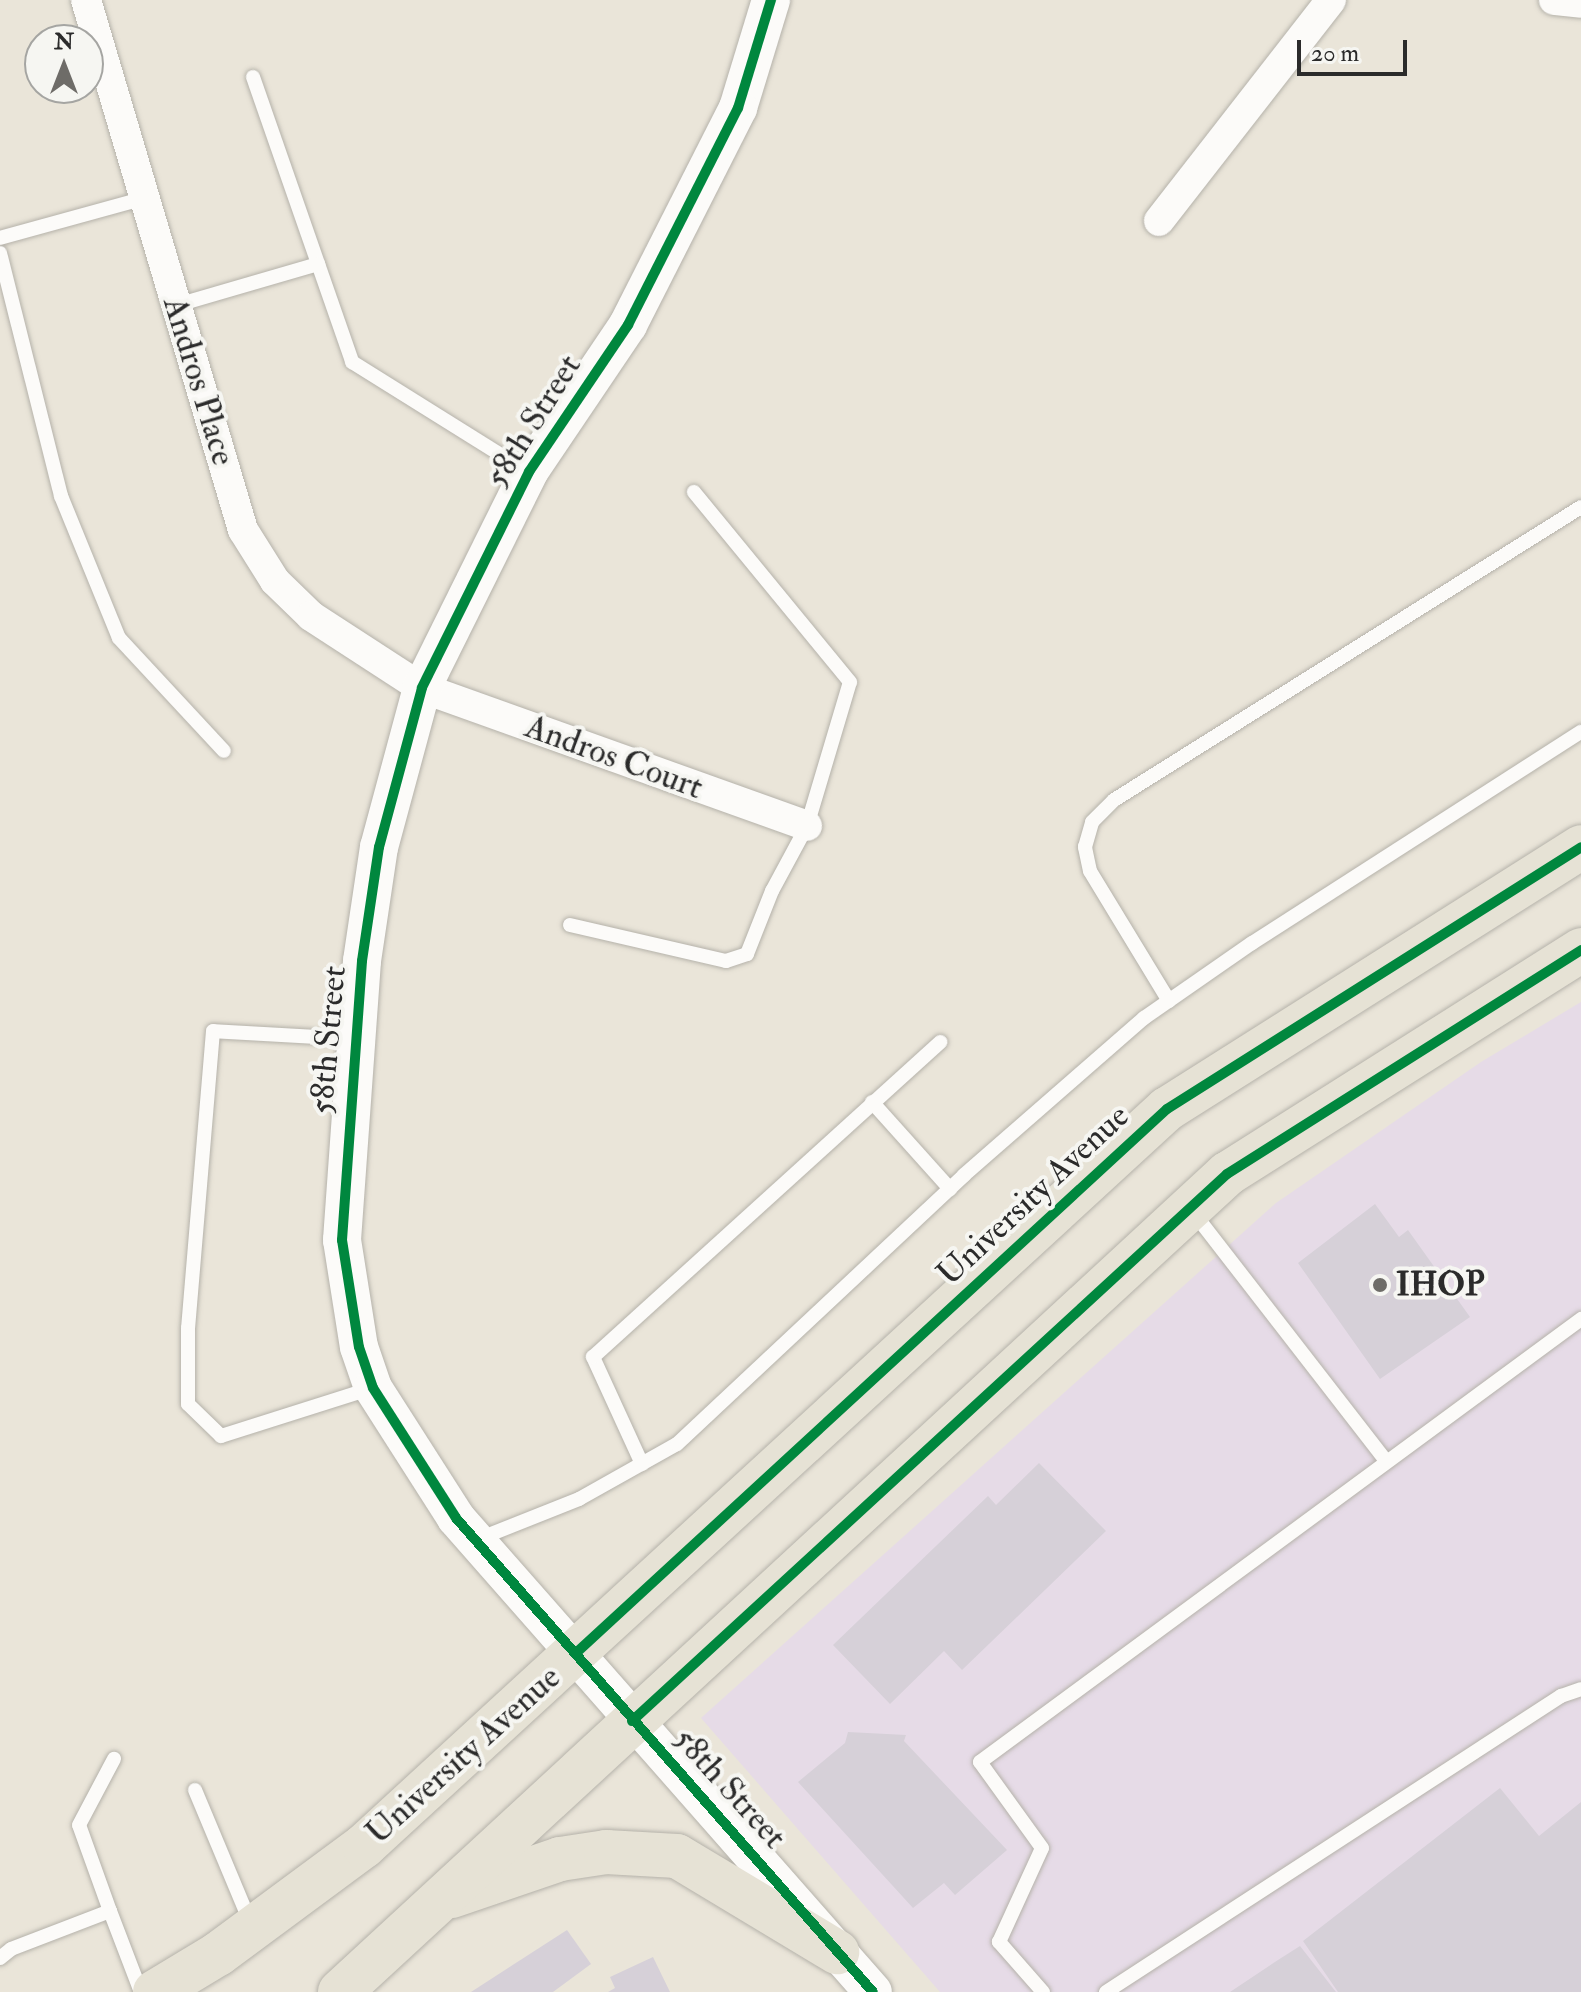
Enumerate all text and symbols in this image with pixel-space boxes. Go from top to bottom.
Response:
north arrow [24,24,104,104]
scale bar [1301,24,1411,74]
text: N [54,28,74,56]
text: 20 m [1311,38,1359,69]
street label: Andros Place [154,292,244,470]
street label: 58th Street [476,347,590,495]
street label: Andros Court [520,706,708,808]
street label: 58th Street [301,964,355,1116]
street label: University Avenue [929,1096,1137,1294]
place label: IHOP [1396,1265,1485,1305]
marker: IHOP [1371,1276,1389,1294]
street label: University Avenue [357,1657,569,1853]
street label: 58th Street [665,1719,795,1857]

